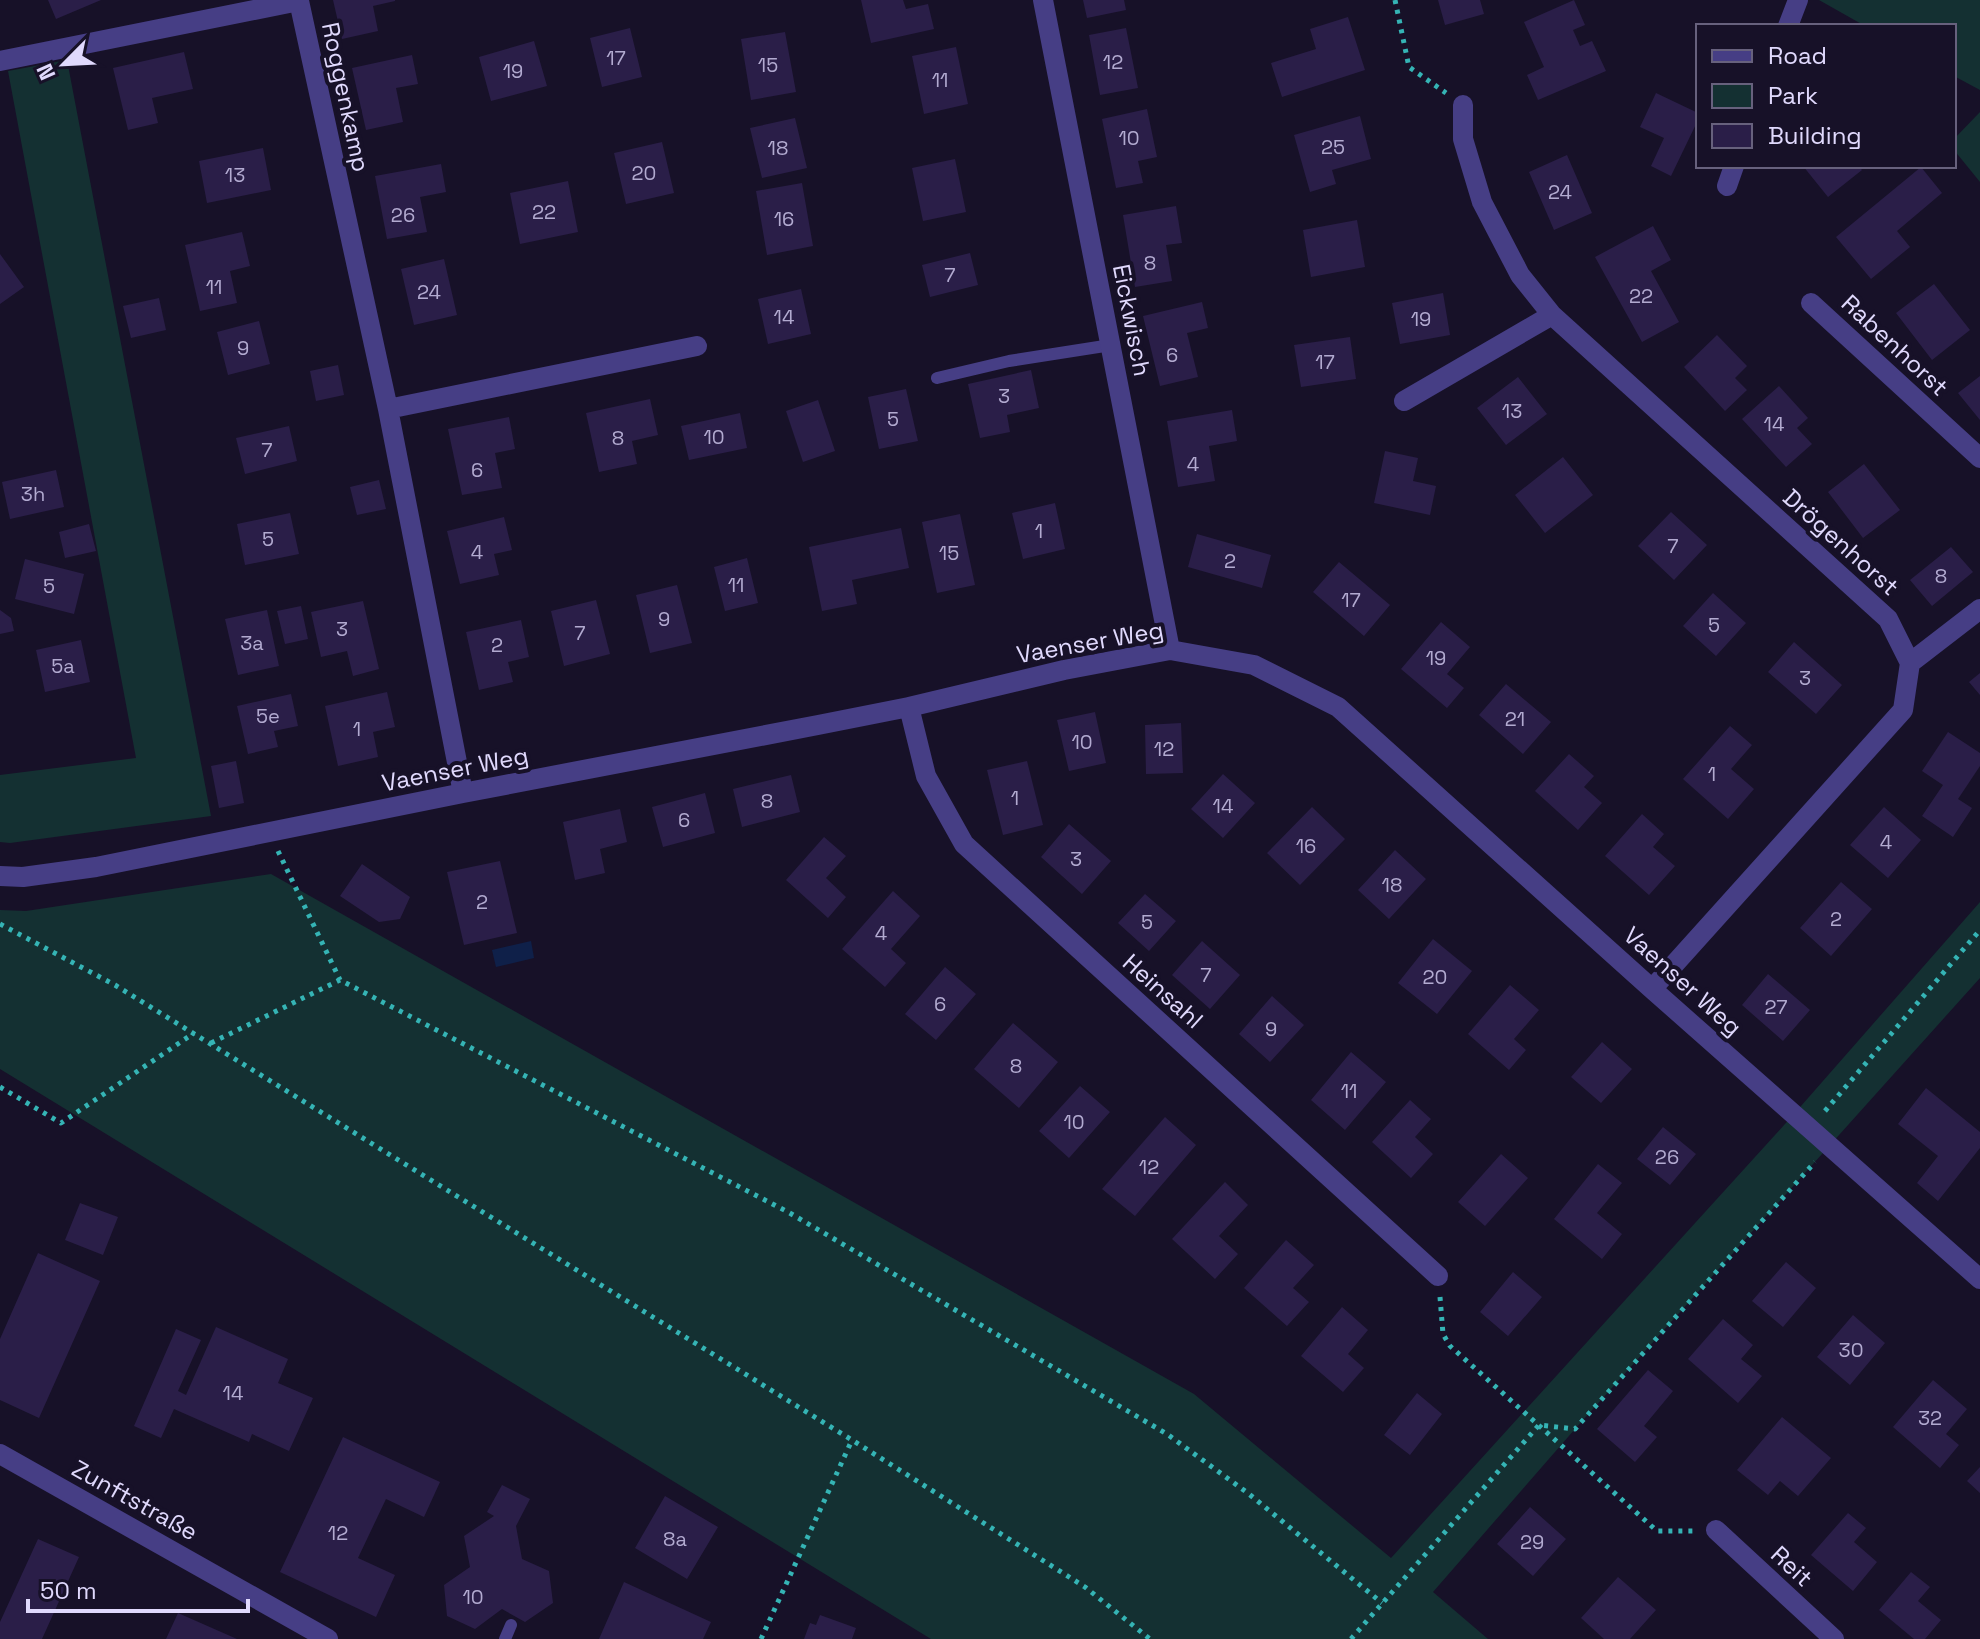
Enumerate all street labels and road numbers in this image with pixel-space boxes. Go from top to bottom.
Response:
street label: Roggenkamp [315,19,377,175]
street label: Eickwisch [1106,261,1158,379]
street label: Rabenhorst [1835,288,1955,402]
street label: Drögenhorst [1777,482,1905,602]
street label: Vaenser Weg [1014,614,1166,670]
street label: Vaenser Weg [379,740,531,798]
street label: Vaenser Weg [1617,920,1749,1042]
street label: Heinsahl [1116,947,1210,1035]
street label: Zunftstraße [67,1453,203,1547]
street label: Reit [1765,1539,1819,1593]

